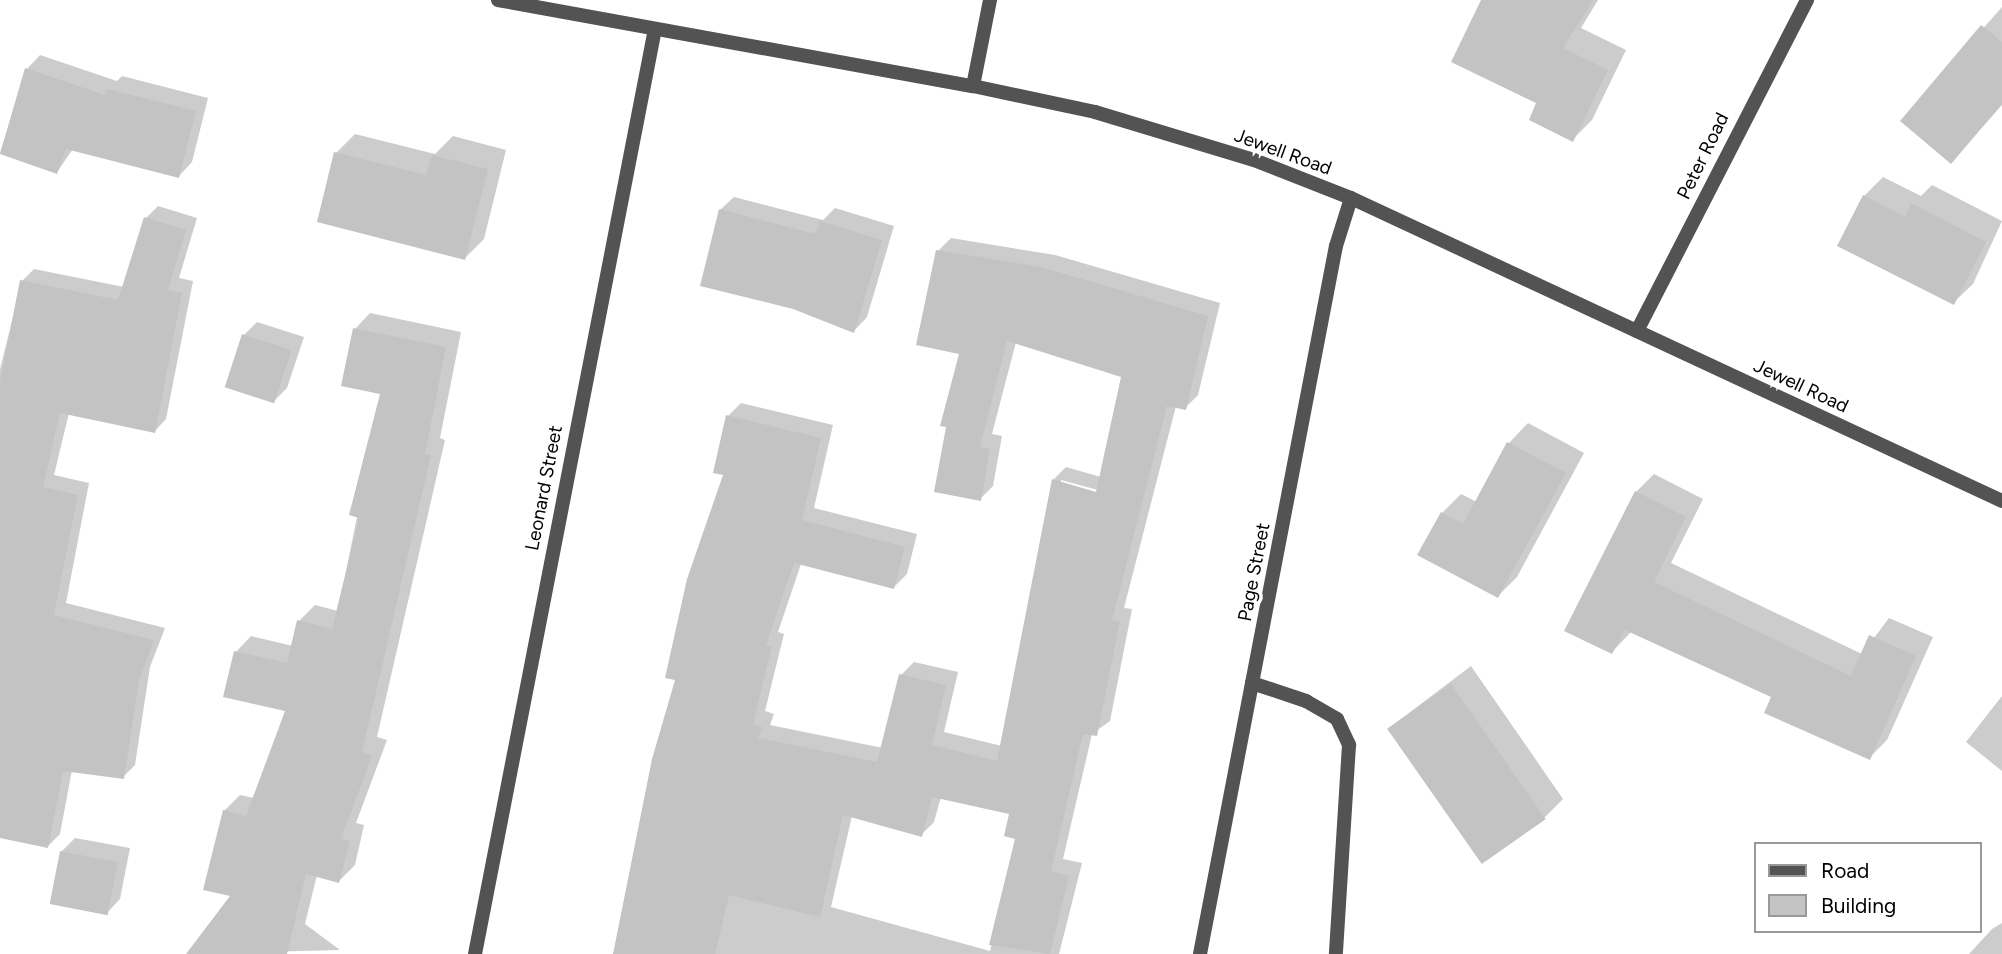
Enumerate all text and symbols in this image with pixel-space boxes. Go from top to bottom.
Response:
street label: Peter Road [1672,109,1734,203]
street label: Jewell Road [1231,124,1335,180]
street label: Jewell Road [1750,354,1852,418]
street label: Leonard Street [521,423,567,553]
street label: Page Street [1233,521,1275,623]
legend [1754,842,1981,933]
text: Road [1821,858,1869,883]
text: Building [1821,893,1896,918]

